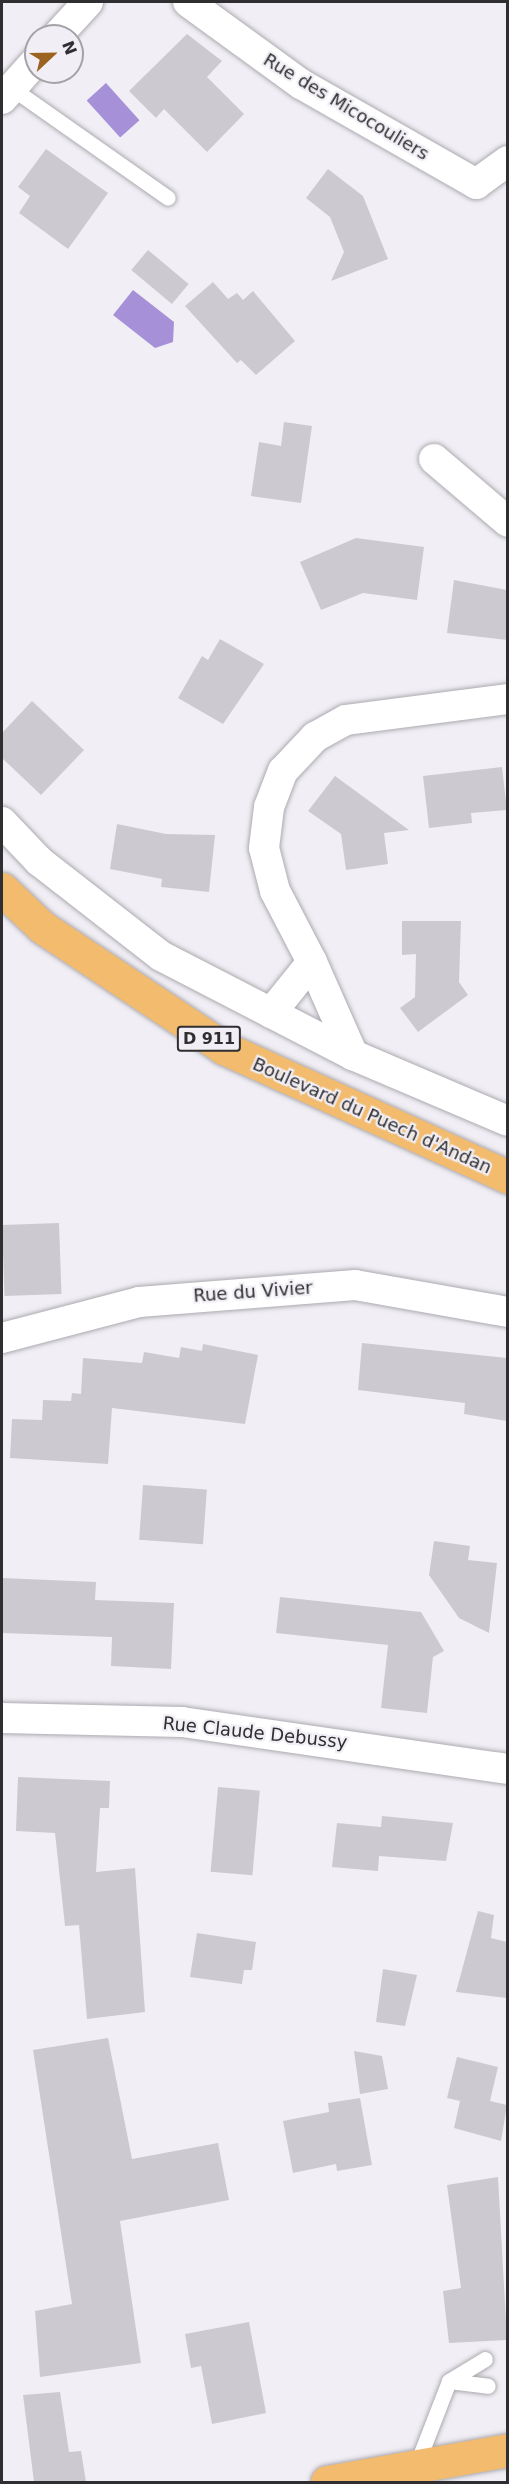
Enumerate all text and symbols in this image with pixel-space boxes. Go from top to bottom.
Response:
north arrow [24,24,84,84]
text: N [58,38,81,58]
street label: Rue des Micocouliers [259,49,433,165]
road number: D 911 [176,1026,242,1052]
street label: Boulevard du Puech d'Andan [249,1053,495,1179]
street label: Rue du Vivier [193,1277,313,1307]
street label: Rue Claude Debussy [162,1713,348,1753]

